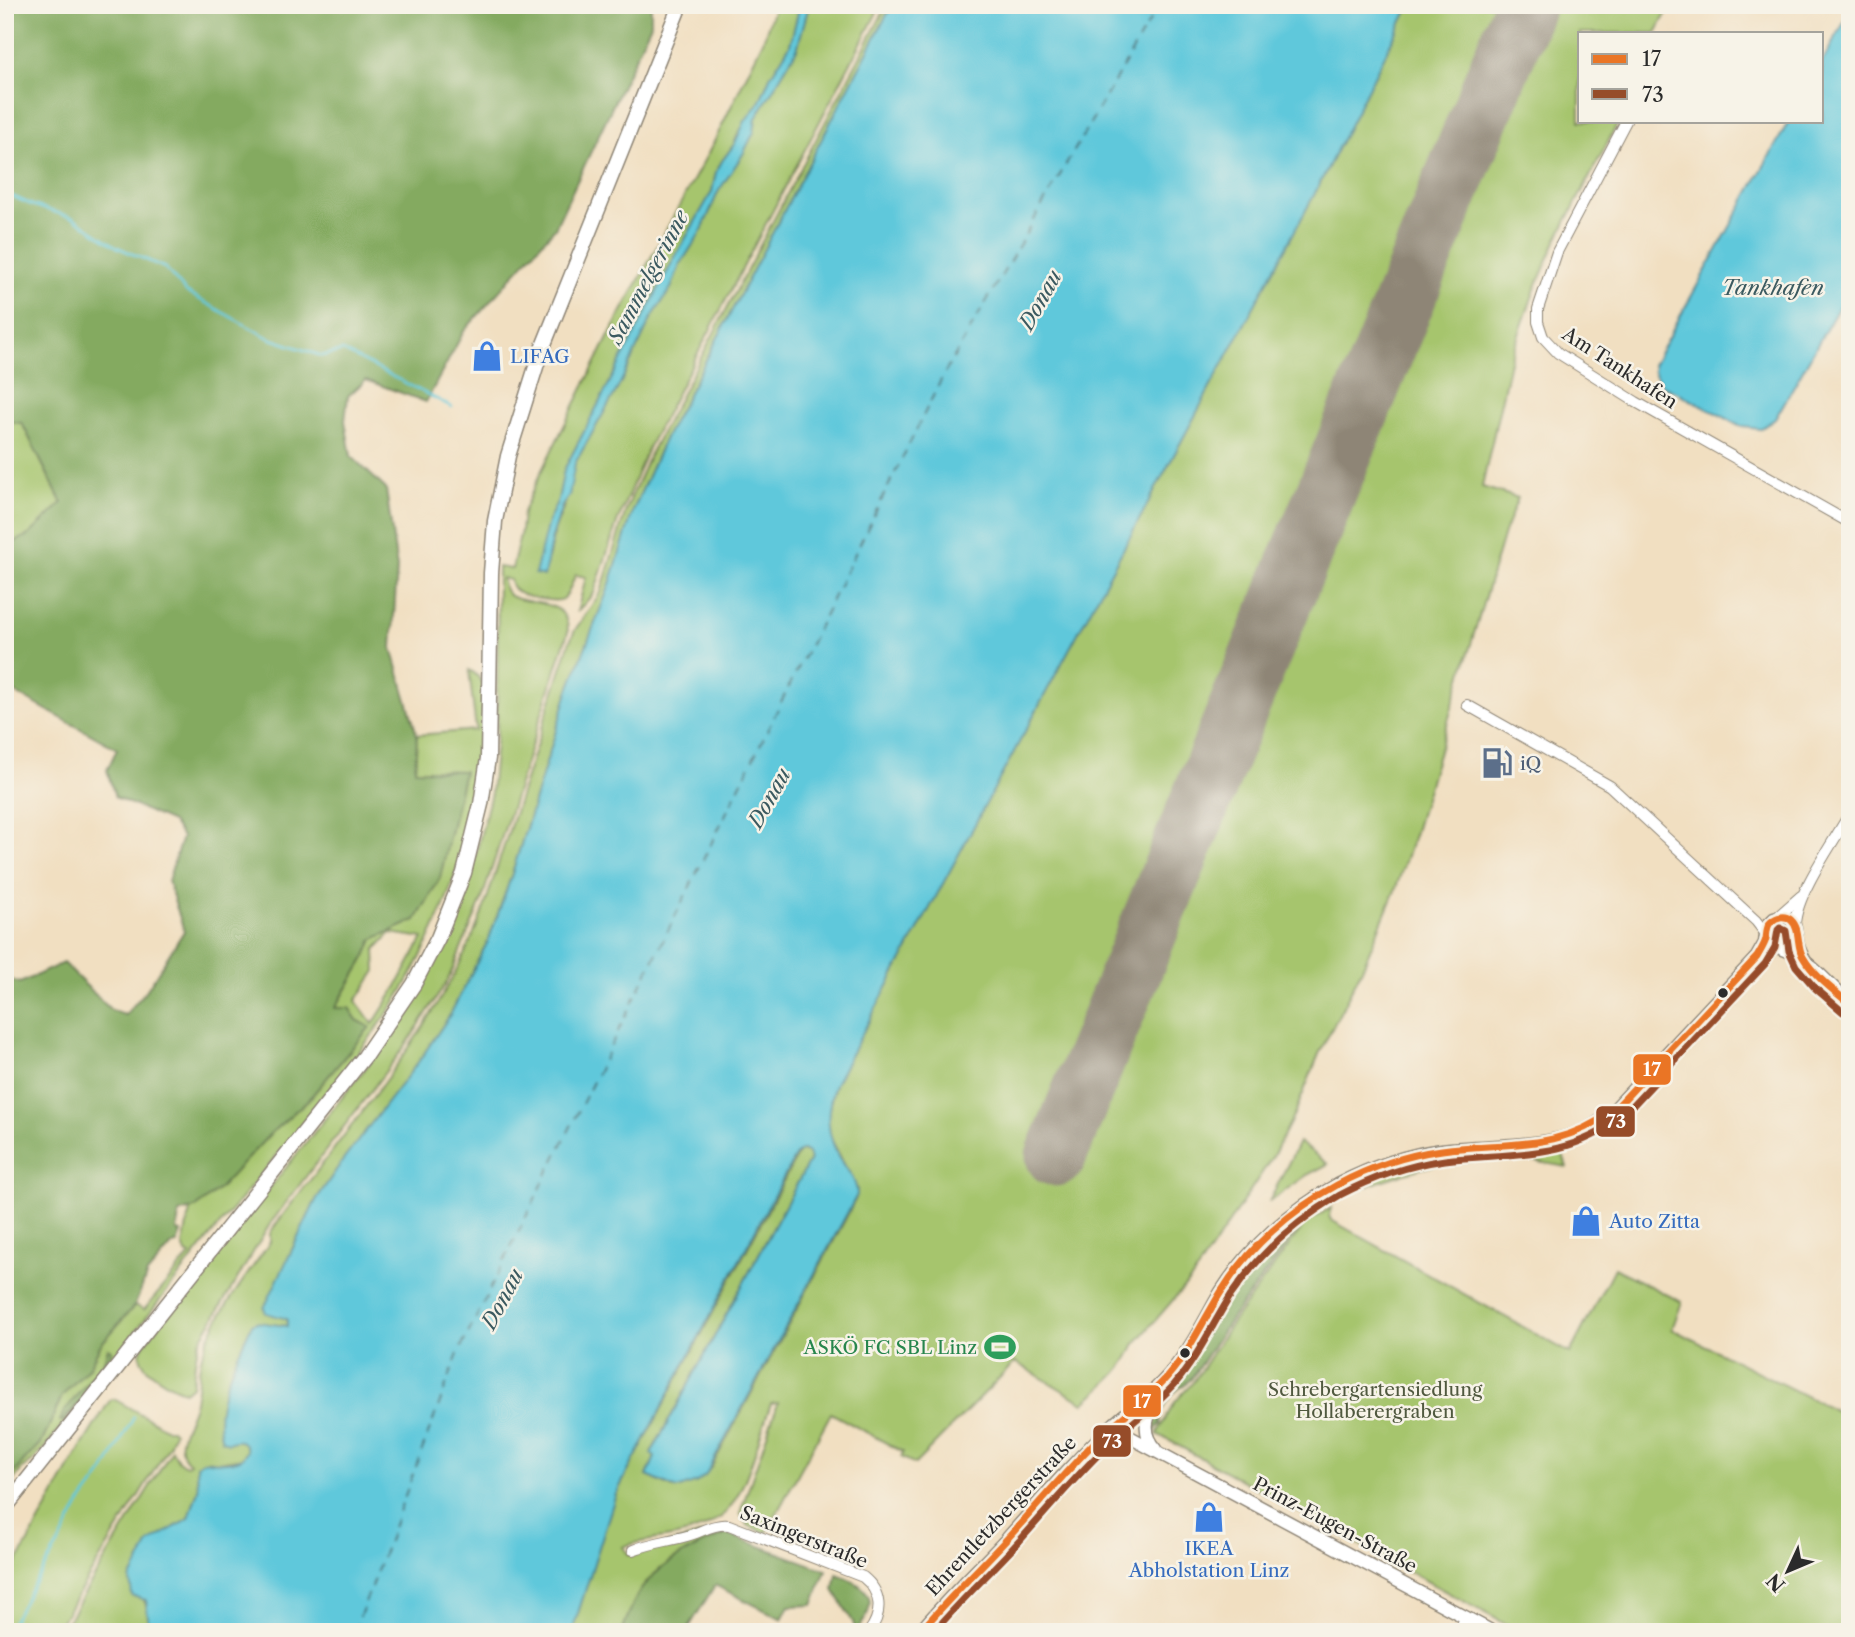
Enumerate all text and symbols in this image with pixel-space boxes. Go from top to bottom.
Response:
legend [1578,32,1824,122]
text: 17 [1642,46,1662,71]
text: 73 [1642,82,1664,107]
water label: Sammelgerinne [601,205,694,350]
water label: Donau [1012,265,1067,336]
water label: Tankhafen [1722,275,1824,300]
street label: Am Tankhafen [1557,322,1682,414]
shop icon: LIFAG [470,339,504,373]
place label: LIFAG [510,345,570,368]
fuel station icon: iQ [1480,746,1514,780]
place label: iQ [1520,752,1542,775]
water label: Donau [741,763,796,834]
unlabelled marker [1716,986,1730,1000]
line badge: 17 [1632,1053,1672,1086]
text: 17 [1643,1058,1661,1081]
line badge: 73 [1595,1105,1636,1138]
text: 73 [1606,1110,1626,1133]
shop icon: Auto Zitta [1569,1204,1603,1238]
place label: Auto Zitta [1608,1210,1700,1233]
water label: Donau [475,1264,529,1335]
sports icon: ASKÖ FC SBL Linz [983,1330,1017,1364]
place label: ASKÖ FC SBL Linz [802,1336,977,1359]
unlabelled marker [1178,1346,1192,1360]
park label: Schrebergartensiedlung Hollaberergraben [1268,1378,1483,1423]
line badge: 17 [1122,1384,1162,1418]
text: 17 [1133,1390,1151,1413]
line badge: 73 [1092,1424,1132,1458]
text: 73 [1102,1430,1122,1453]
street label: Ehrentletzbergerstraße [921,1431,1081,1601]
street label: Prinz-Eugen-Straße [1249,1472,1421,1578]
shop icon: IKEA Abholstation Linz [1192,1500,1226,1534]
street label: Saxingerstraße [737,1501,871,1573]
north arrow [1754,1536,1824,1606]
place label: IKEA Abholstation Linz [1128,1537,1289,1582]
text: N [1762,1569,1790,1596]

